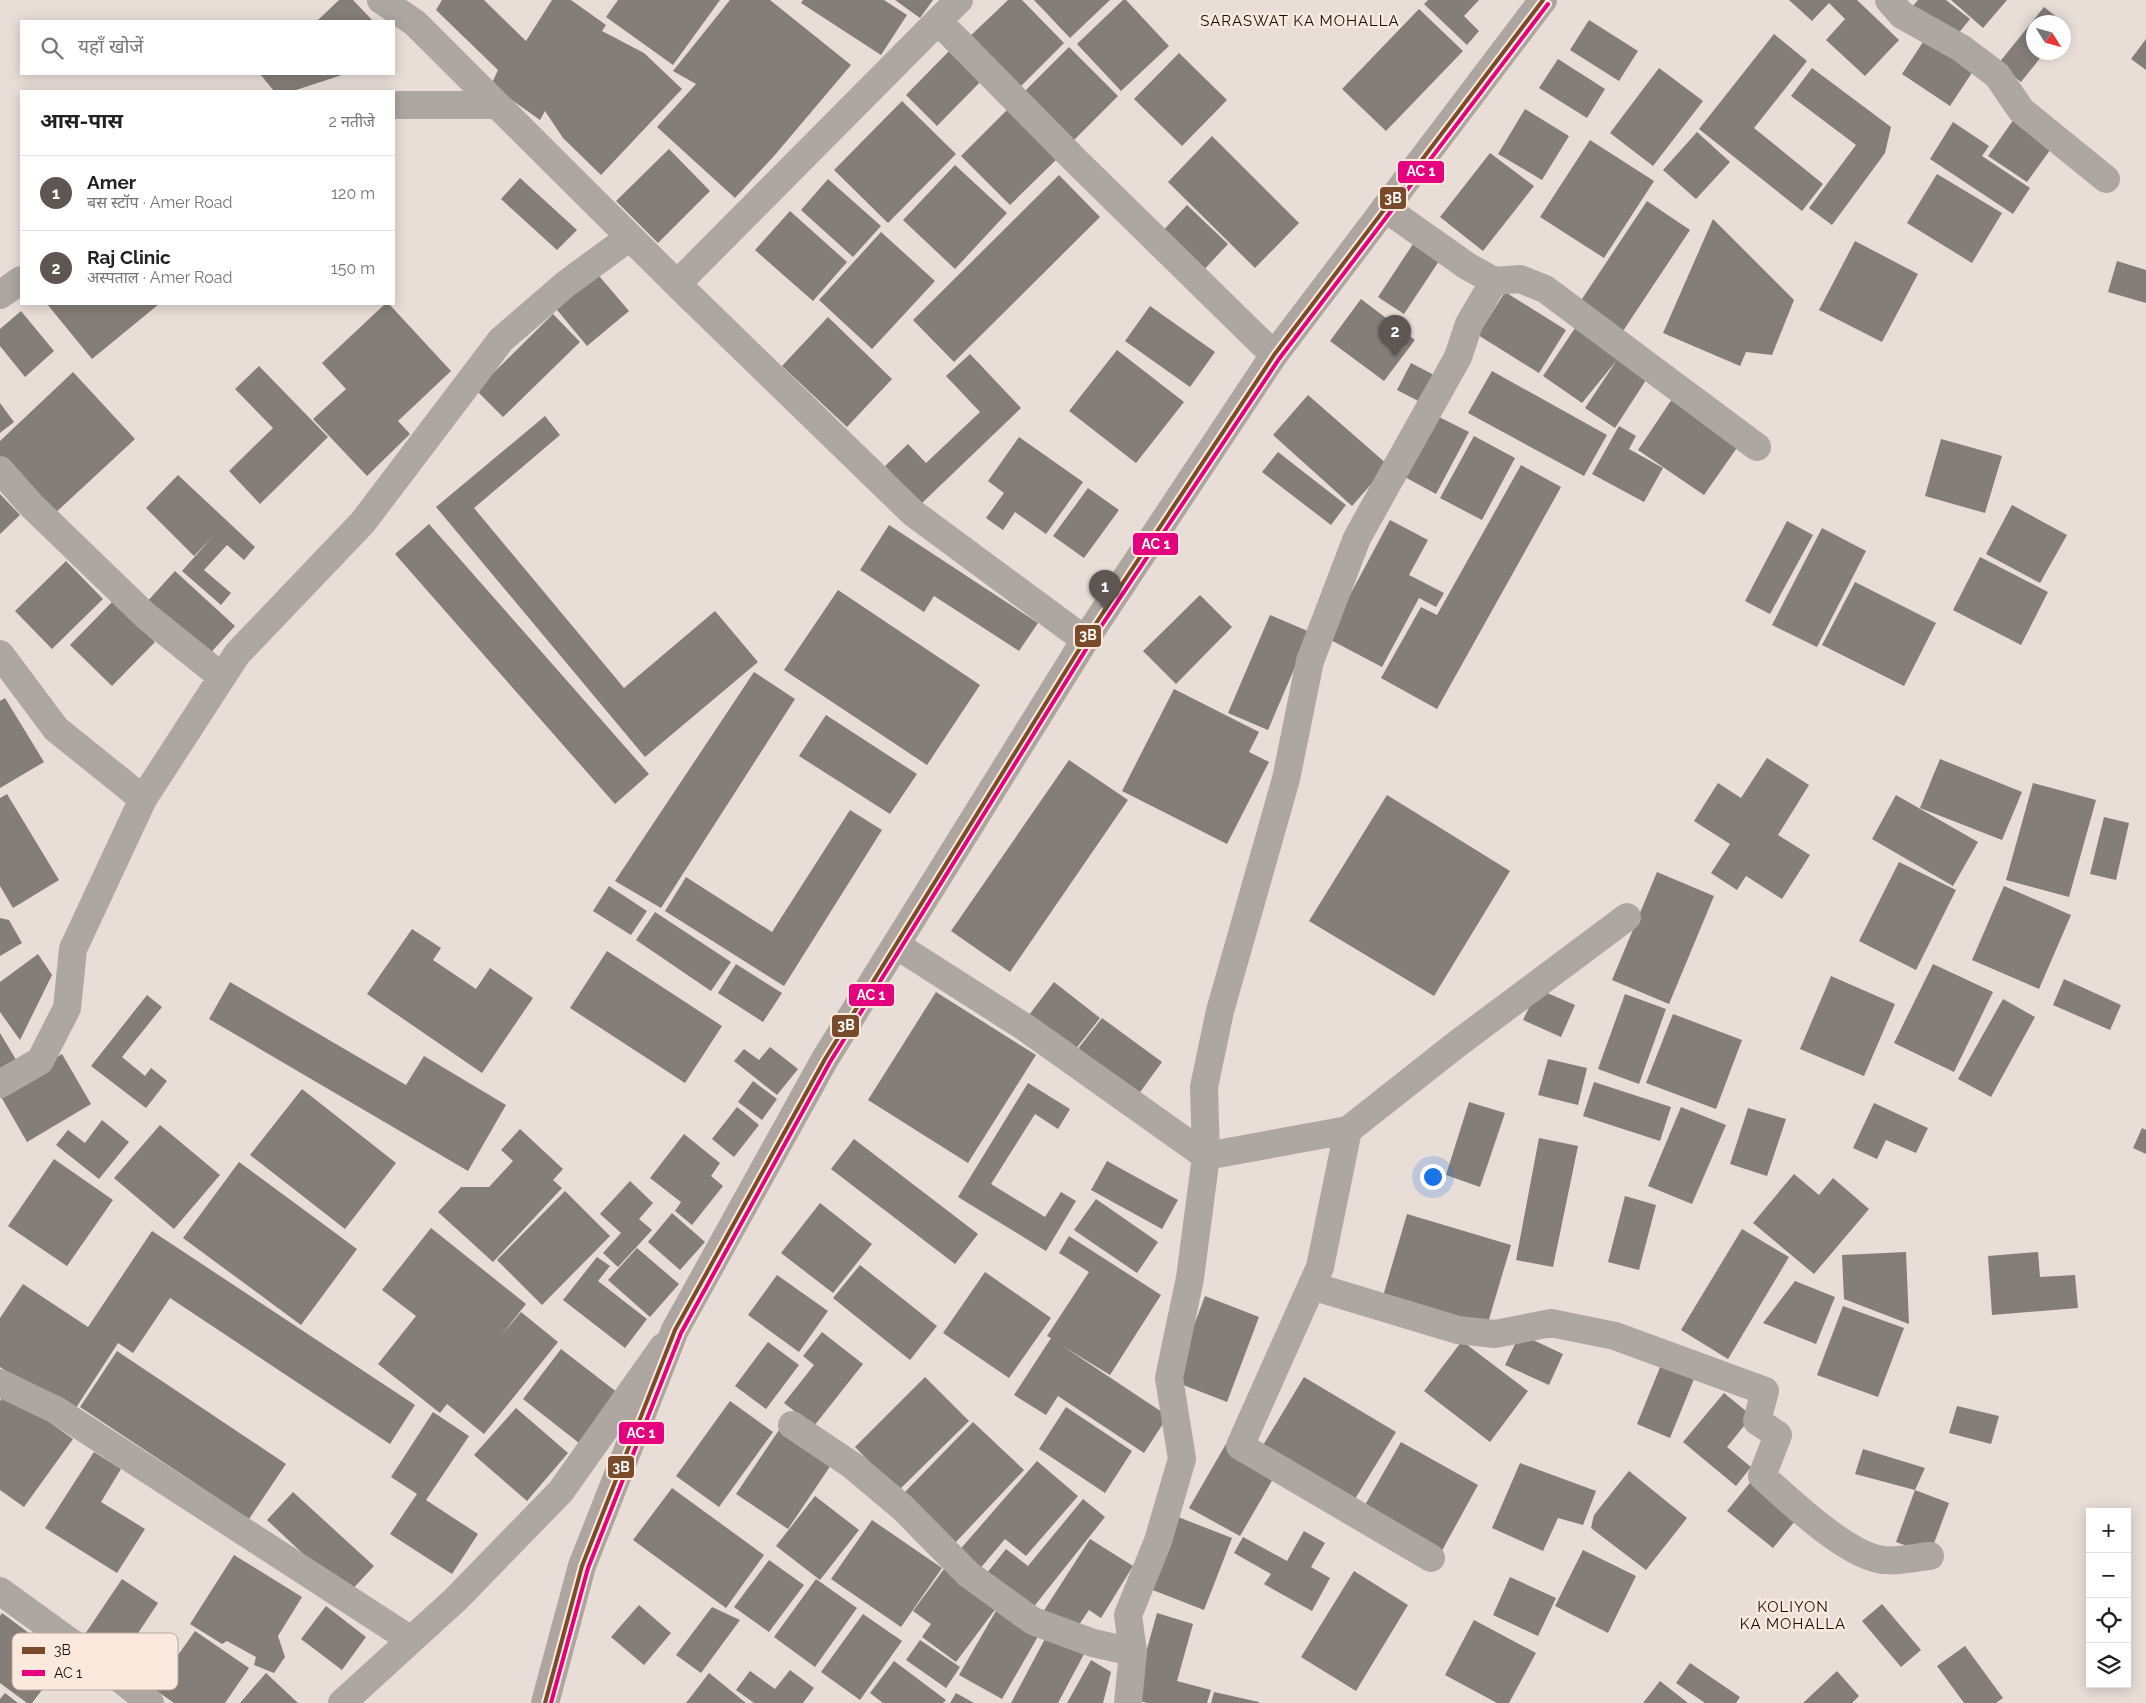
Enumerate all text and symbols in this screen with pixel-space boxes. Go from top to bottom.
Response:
district label: SARASWAT KA MOHALLA [1200,12,1400,30]
north arrow [2026,15,2071,60]
search box [20,20,395,75]
icon: search [38,34,66,62]
text: यहाँ खोजें [78,35,143,57]
text: आस-पास [40,108,123,133]
text: 2 नतीजे [329,112,375,131]
line badge: AC 1 [1397,160,1445,184]
text: AC 1 [1407,163,1436,179]
text: Amer [87,171,136,193]
text: 1 [52,184,60,203]
text: 120 m [331,184,375,203]
line badge: 3B [1379,186,1407,210]
text: 3B [1384,190,1402,206]
text: बस स्टॉप · Amer Road [87,193,232,212]
text: Raj Clinic [87,246,171,268]
text: 2 [51,259,61,278]
text: 150 m [331,259,375,278]
text: अस्पताल · Amer Road [87,268,232,287]
pin: 2 [1379,315,1411,356]
line badge: AC 1 [1132,532,1179,556]
text: AC 1 [1142,536,1171,552]
pin: 1 [1089,570,1121,611]
line badge: 3B [1074,624,1102,648]
text: 3B [1079,627,1097,643]
line badge: AC 1 [848,983,895,1007]
text: AC 1 [857,987,886,1003]
line badge: 3B [831,1014,860,1038]
text: 3B [837,1017,855,1033]
your location [1420,1164,1446,1190]
line badge: AC 1 [618,1421,665,1445]
text: AC 1 [627,1425,656,1441]
line badge: 3B [607,1455,635,1479]
text: 3B [612,1459,630,1475]
map controls [2086,1508,2131,1688]
button: + [2086,1508,2131,1553]
button: − [2086,1553,2131,1598]
district label: KOLIYON KA MOHALLA [1740,1598,1846,1633]
button: locate [2086,1598,2131,1643]
legend [12,1633,178,1690]
text: 3B [54,1642,71,1658]
button: layers [2086,1643,2131,1688]
text: AC 1 [54,1665,82,1681]

